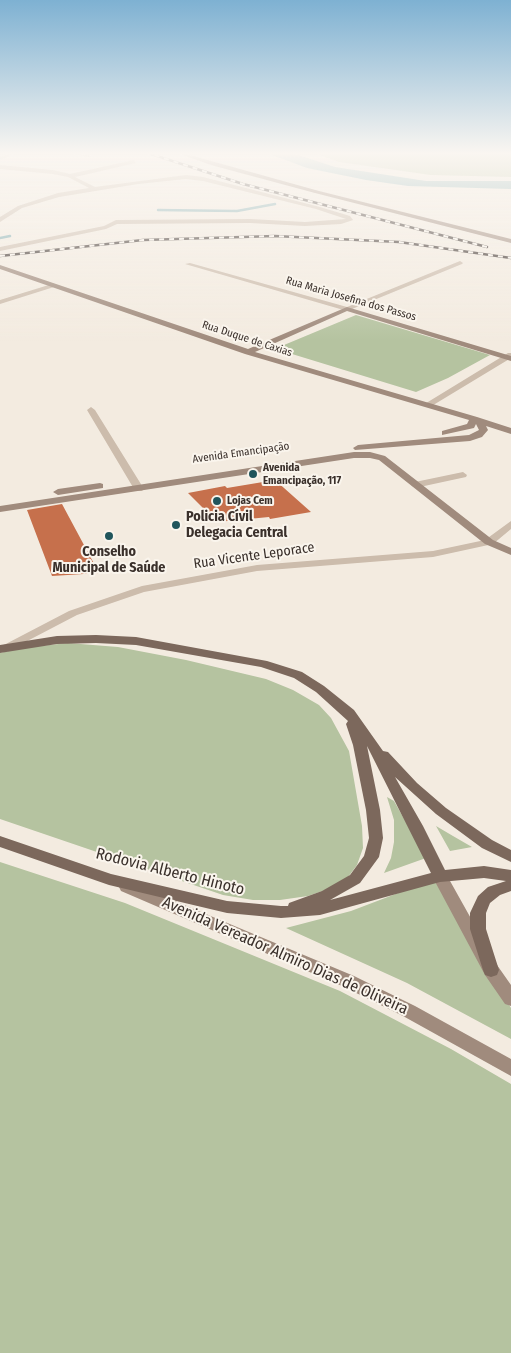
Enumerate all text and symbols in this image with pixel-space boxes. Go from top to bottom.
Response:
street label: Rua Maria Josefina dos Passos [284,274,418,324]
street label: Rua Duque de Caxias [200,318,294,360]
street label: Avenida Emancipação [192,440,290,466]
place label: Avenida Emancipação, 117 [263,461,341,487]
marker: Avenida Emancipação, 117 [247,468,259,480]
place label: Lojas Cem [227,494,273,508]
marker: Lojas Cem [211,495,223,507]
place label: Policia Cívil Delegacia Central [186,509,287,542]
marker: Policia Cívil Delegacia Central [170,519,182,531]
marker: Conselho Municipal de Saúde [103,530,115,542]
street label: Rua Vicente Leporace [192,539,316,573]
place label: Conselho Municipal de Saúde [53,544,165,576]
street label: Rodovia Alberto Hinoto [94,844,246,900]
street label: Avenida Vereador Almiro Dias de Oliveira [159,893,411,1019]

